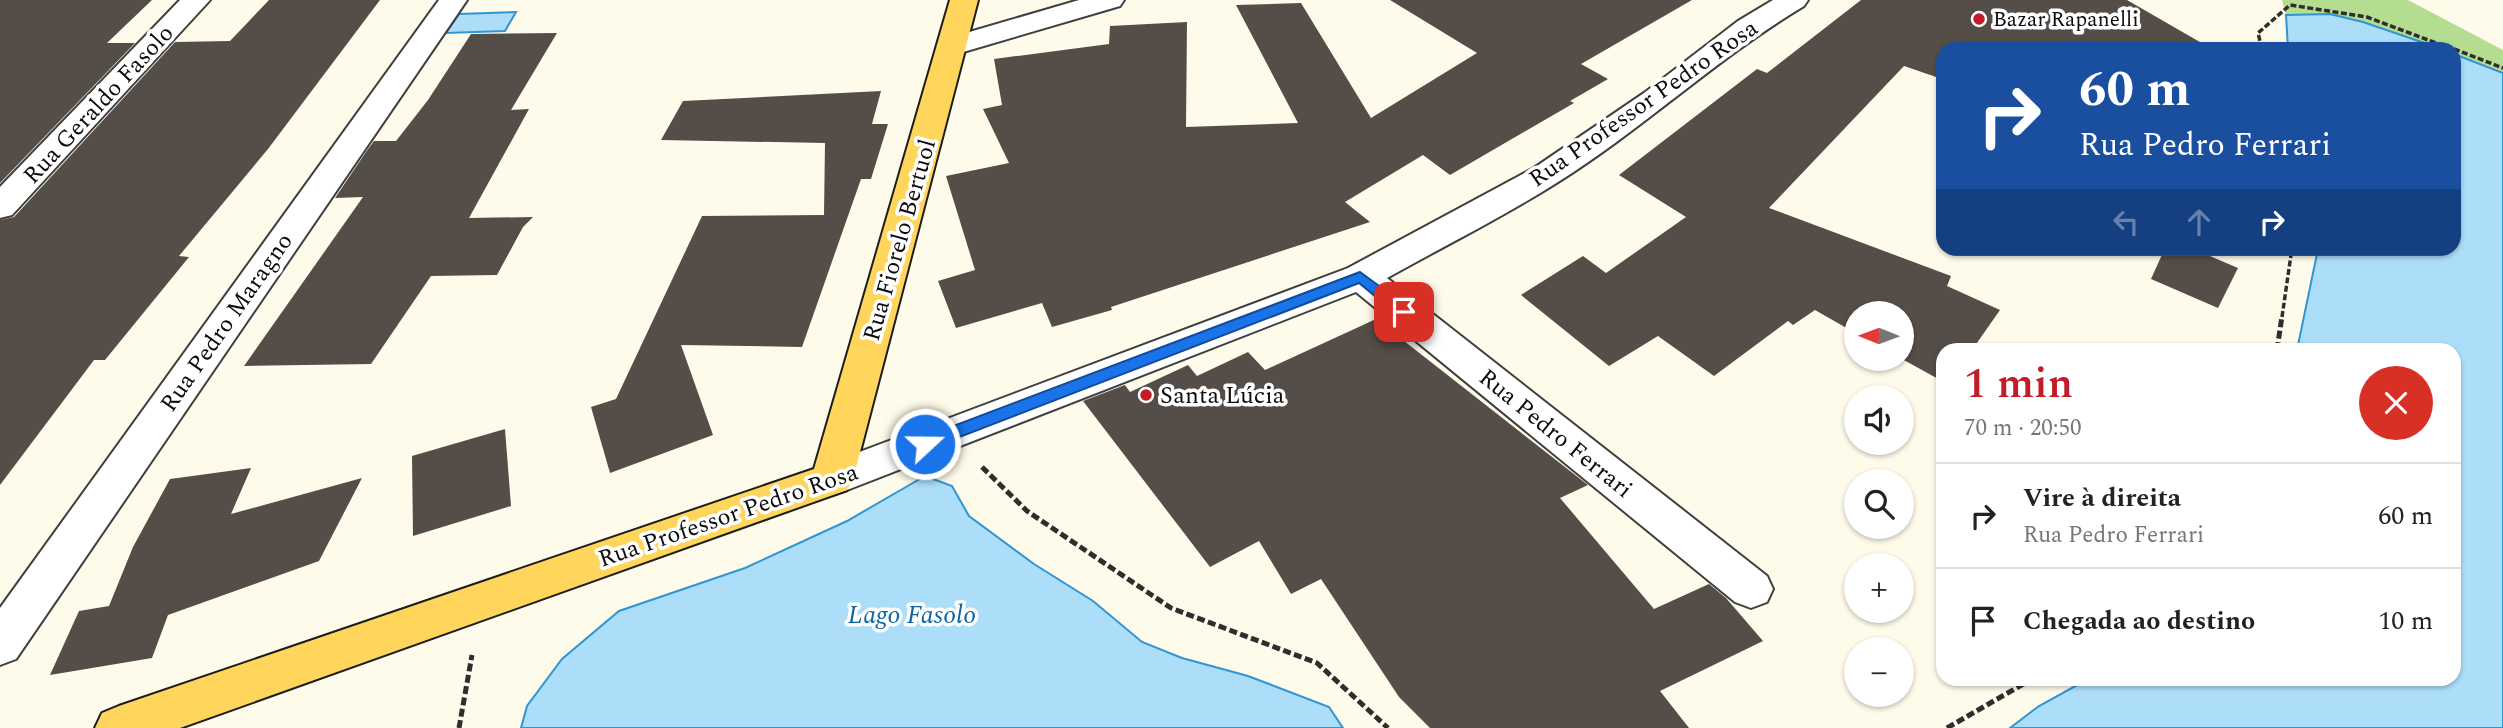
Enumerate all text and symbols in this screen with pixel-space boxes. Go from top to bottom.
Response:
place label: Bazar Rapanelli [1993,4,2139,36]
street label: Rua Professor Pedro Rosa [1522,11,1766,197]
marker: Bazar Rapanelli [1971,11,1987,27]
street label: Rua Geraldo Fasolo [15,17,183,193]
text: 60 m [2079,53,2190,128]
icon: right [1964,70,2055,161]
text: Rua Pedro Ferrari [2079,121,2331,170]
street label: Rua Fiorelo Bertuol [854,135,946,345]
icon: left [2107,203,2145,241]
icon: ahead [2180,203,2218,241]
icon: right [2253,203,2291,241]
street label: Rua Pedro Maragno [151,226,302,419]
pin [1374,282,1434,342]
icon: arrive [1385,293,1423,331]
north arrow [1844,301,1914,371]
map controls [1844,301,1914,707]
text: 1 min [1964,353,2073,416]
street label: Rua Pedro Ferrari [1471,360,1640,507]
button: close [2359,366,2433,440]
place label: Santa Lúcia [1160,378,1285,414]
button: sound [1844,385,1914,455]
marker: Santa Lúcia [1138,387,1154,403]
position arrow [888,407,962,481]
text: 70 m · 20:50 [1964,411,2082,446]
street label: Rua Professor Pedro Rosa [594,454,863,577]
button: search [1844,469,1914,539]
text: Vire à direita [2023,478,2181,518]
text: 60 m [2378,496,2433,536]
icon: right [1964,497,2002,535]
text: Rua Pedro Ferrari [2023,518,2204,553]
button: + [1844,553,1914,623]
water label: Lago Fasolo [848,595,976,635]
text: Chegada ao destino [2023,601,2255,641]
text: 10 m [2378,601,2433,641]
icon: arrive [1964,602,2002,640]
button: − [1844,637,1914,707]

